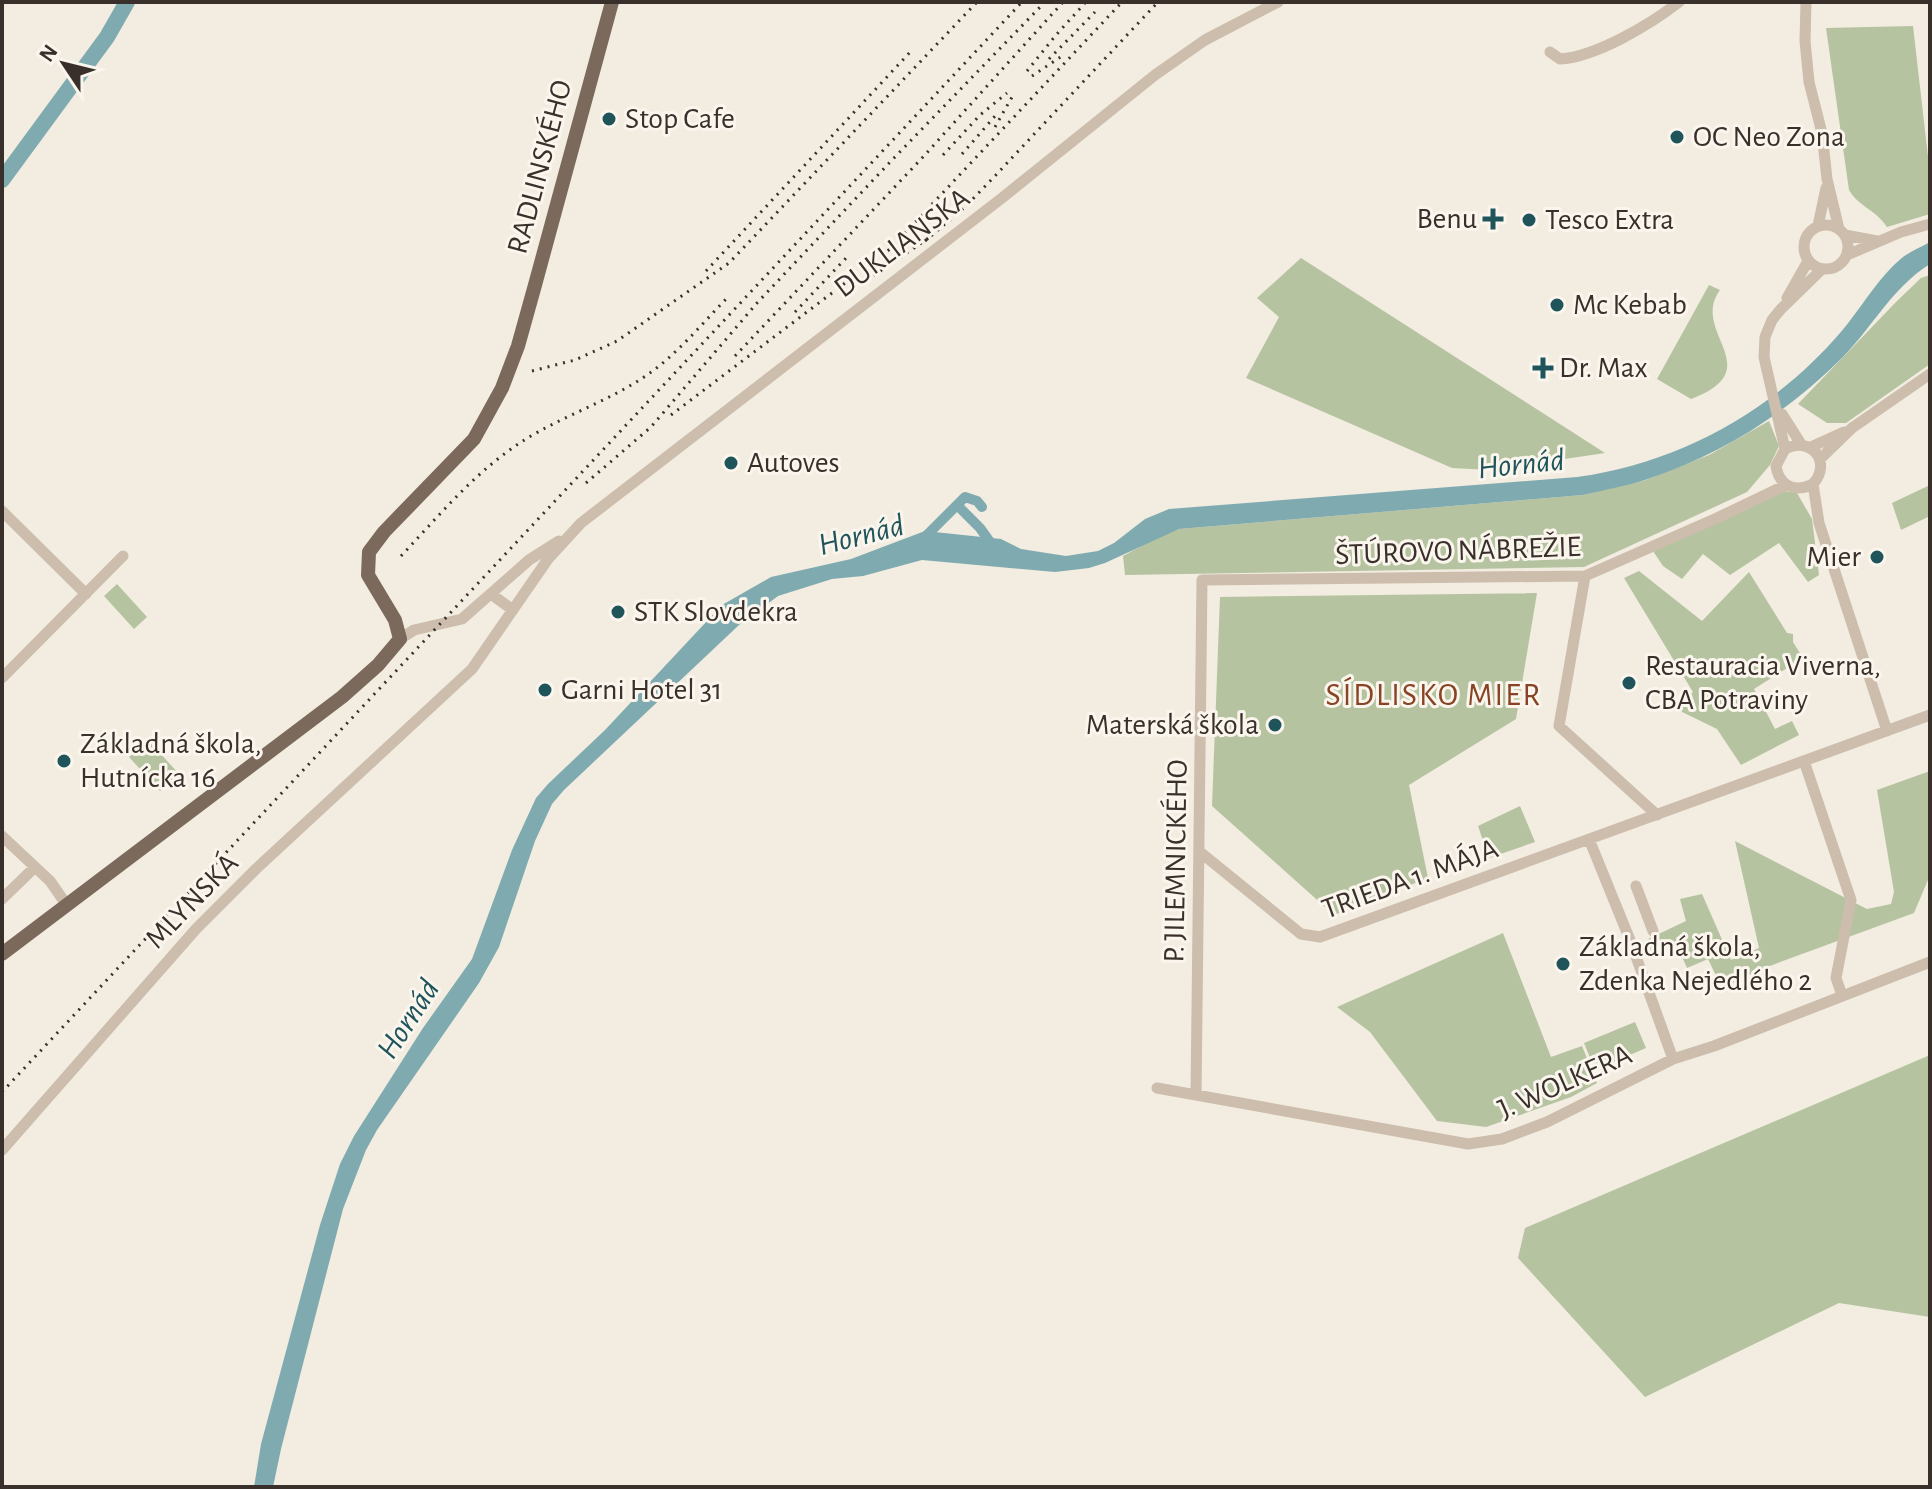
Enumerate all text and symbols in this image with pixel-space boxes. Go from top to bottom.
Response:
north arrow [24,24,104,104]
text: N [35,41,62,66]
street label: RADLINSKÉHO [500,76,578,257]
place label: Stop Cafe [625,104,735,134]
marker: Stop Cafe [600,110,618,128]
place label: OC Neo Zona [1693,122,1845,152]
marker: OC Neo Zona [1668,128,1686,146]
street label: DUKLIANSKA [829,183,975,303]
place label: Benu [1417,204,1477,234]
place label: Tesco Extra [1545,205,1674,235]
marker: Benu [1484,210,1502,228]
marker: Tesco Extra [1520,211,1538,229]
place label: Mc Kebab [1573,290,1687,320]
marker: Mc Kebab [1548,296,1566,314]
place label: Dr. Max [1559,353,1648,383]
marker: Dr. Max [1534,359,1552,377]
water label: Hornád [1476,444,1566,484]
place label: Autoves [747,448,840,478]
marker: Autoves [722,454,740,472]
water label: Hornád [815,509,907,561]
street label: ŠTÚROVO NÁBREŽIE [1335,530,1581,570]
place label: Mier [1807,542,1861,572]
marker: Mier [1868,548,1886,566]
place label: STK Slovdekra [634,597,798,627]
marker: STK Slovdekra [609,603,627,621]
place label: Restauracia Viverna, CBA Potraviny [1645,651,1881,715]
marker: Restauracia Viverna, CBA Potraviny [1620,674,1638,692]
place label: Garni Hotel 31 [561,675,722,705]
district label: SÍDLISKO MIER [1326,676,1542,711]
marker: Garni Hotel 31 [536,681,554,699]
place label: Materská škola [1086,710,1259,740]
marker: Materská škola [1266,716,1284,734]
place label: Základná škola, Hutnícka 16 [80,729,262,793]
marker: Základná škola, Hutnícka 16 [55,752,73,770]
street label: P. JILEMNICKÉHO [1157,759,1193,963]
street label: TRIEDA 1. MÁJA [1317,831,1502,925]
street label: MLYNSKÁ [139,846,244,954]
place label: Základná škola, Zdenka Nejedlého 2 [1579,932,1812,996]
marker: Základná škola, Zdenka Nejedlého 2 [1554,955,1572,973]
water label: Hornád [371,974,445,1064]
street label: J. WOLKERA [1494,1039,1636,1125]

